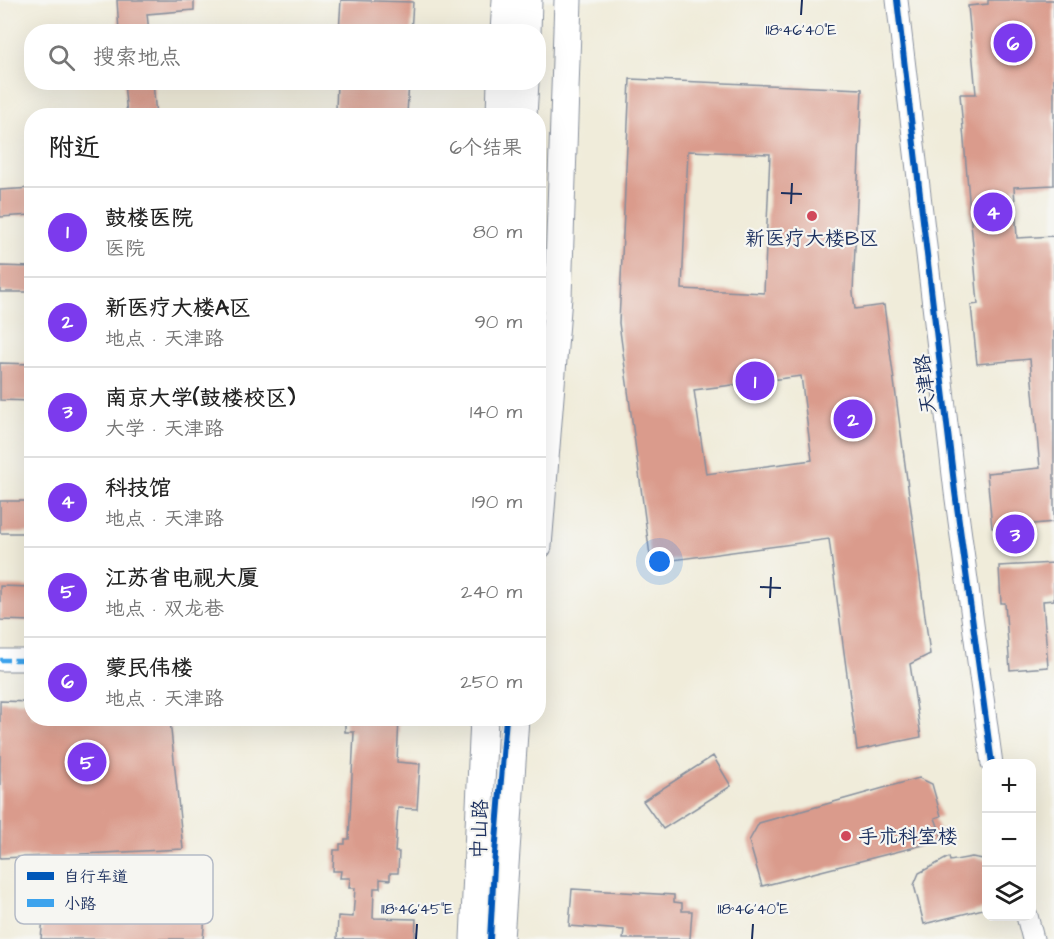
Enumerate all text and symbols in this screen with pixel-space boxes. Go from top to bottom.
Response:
text: 118°46'40"E [765,20,837,41]
pin: 6 [994,20,1032,66]
search box [24,24,546,90]
icon: search [45,41,78,74]
text: 搜索地点 [93,42,181,73]
text: 附近 [48,130,100,166]
text: 6个结果 [449,134,522,162]
pin: 4 [974,190,1012,234]
text: 鼓楼医院 [105,203,193,234]
marker: 新医疗大楼B区 [805,209,819,223]
text: 1 [66,218,69,246]
text: 80 m [473,218,522,246]
place label: 新医疗大楼B区 [745,225,879,253]
text: 医院 [105,235,145,263]
text: 新医疗大楼A区 [105,293,251,324]
text: 2 [62,308,73,336]
text: 90 m [474,308,522,336]
text: 地点 · 天津路 [105,325,224,353]
street label: 天津路 [908,351,944,415]
pin: 1 [736,358,774,404]
text: 南京大学(鼓楼校区) [105,383,295,414]
pin: 2 [834,396,872,442]
text: 3 [62,398,73,426]
text: 140 m [470,398,522,426]
text: 大学 · 天津路 [105,415,224,443]
text: 科技馆 [105,473,171,504]
text: 4 [61,488,74,516]
text: 190 m [472,488,522,516]
text: 地点 · 天津路 [105,505,224,533]
pin: 3 [996,512,1034,556]
your location [645,547,674,576]
text: 江苏省电视大厦 [105,563,259,594]
text: 5 [60,578,75,606]
text: 240 m [461,578,522,606]
text: 地点 · 双龙巷 [105,595,224,623]
text: 蒙民伟楼 [105,653,193,684]
text: 6 [61,668,74,696]
text: 250 m [460,668,522,696]
text: 地点 · 天津路 [105,685,224,713]
pin: 5 [68,740,106,784]
map controls [982,759,1036,921]
button: + [982,759,1036,813]
street label: 中山路 [465,798,495,860]
button: − [982,813,1036,867]
place label: 手术科室楼 [858,823,958,851]
marker: 手术科室楼 [839,829,853,843]
legend [15,855,213,924]
text: 自行车道 [64,866,128,888]
button: layers [982,867,1036,921]
text: 小路 [64,893,96,915]
text: 118°46'45"E [381,899,453,920]
text: 118°46'40"E [717,899,789,920]

